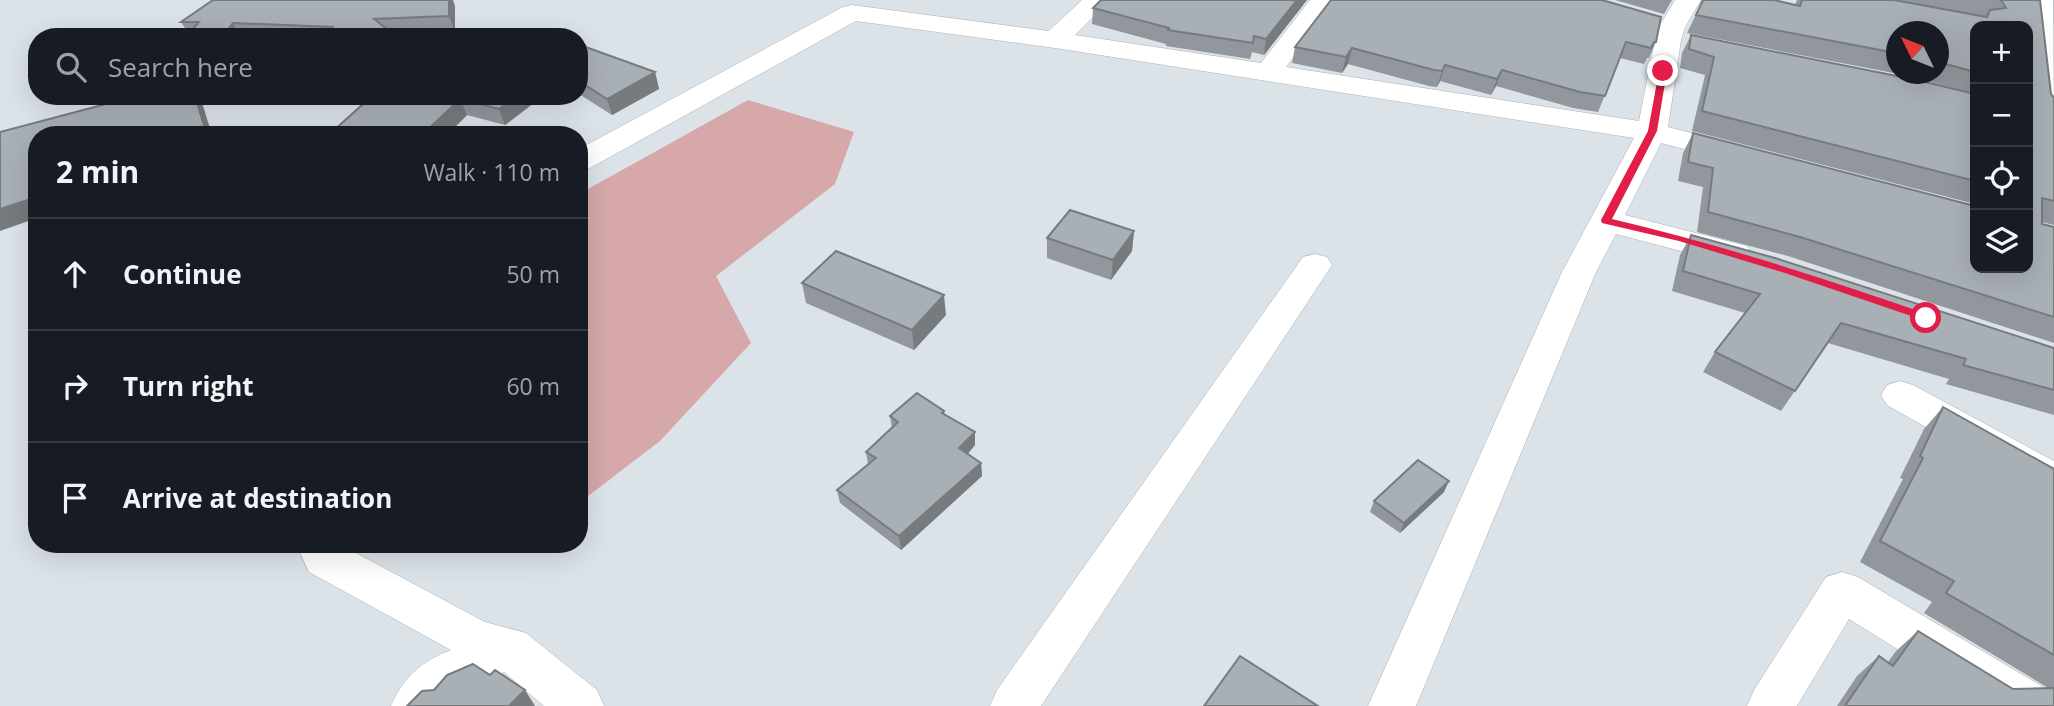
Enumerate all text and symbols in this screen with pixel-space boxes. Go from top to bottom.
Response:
north arrow [1886,21,1949,84]
map controls [1970,21,2033,273]
button: + [1970,21,2033,84]
search box [28,28,588,105]
icon: search [52,48,90,86]
text: Search here [108,49,253,85]
route end [1647,55,1678,86]
button: − [1970,84,2033,147]
button: locate [1970,147,2033,210]
text: 2 min [56,151,139,192]
text: Walk · 110 m [423,156,560,188]
button: layers [1970,210,2033,273]
icon: ahead [56,255,94,293]
text: Continue [123,256,242,292]
text: 50 m [506,258,560,290]
route start [1910,302,1941,333]
icon: right [56,367,94,405]
text: Turn right [123,368,254,404]
text: 60 m [506,370,560,402]
icon: arrive [56,479,94,517]
text: Arrive at destination [123,480,392,516]

